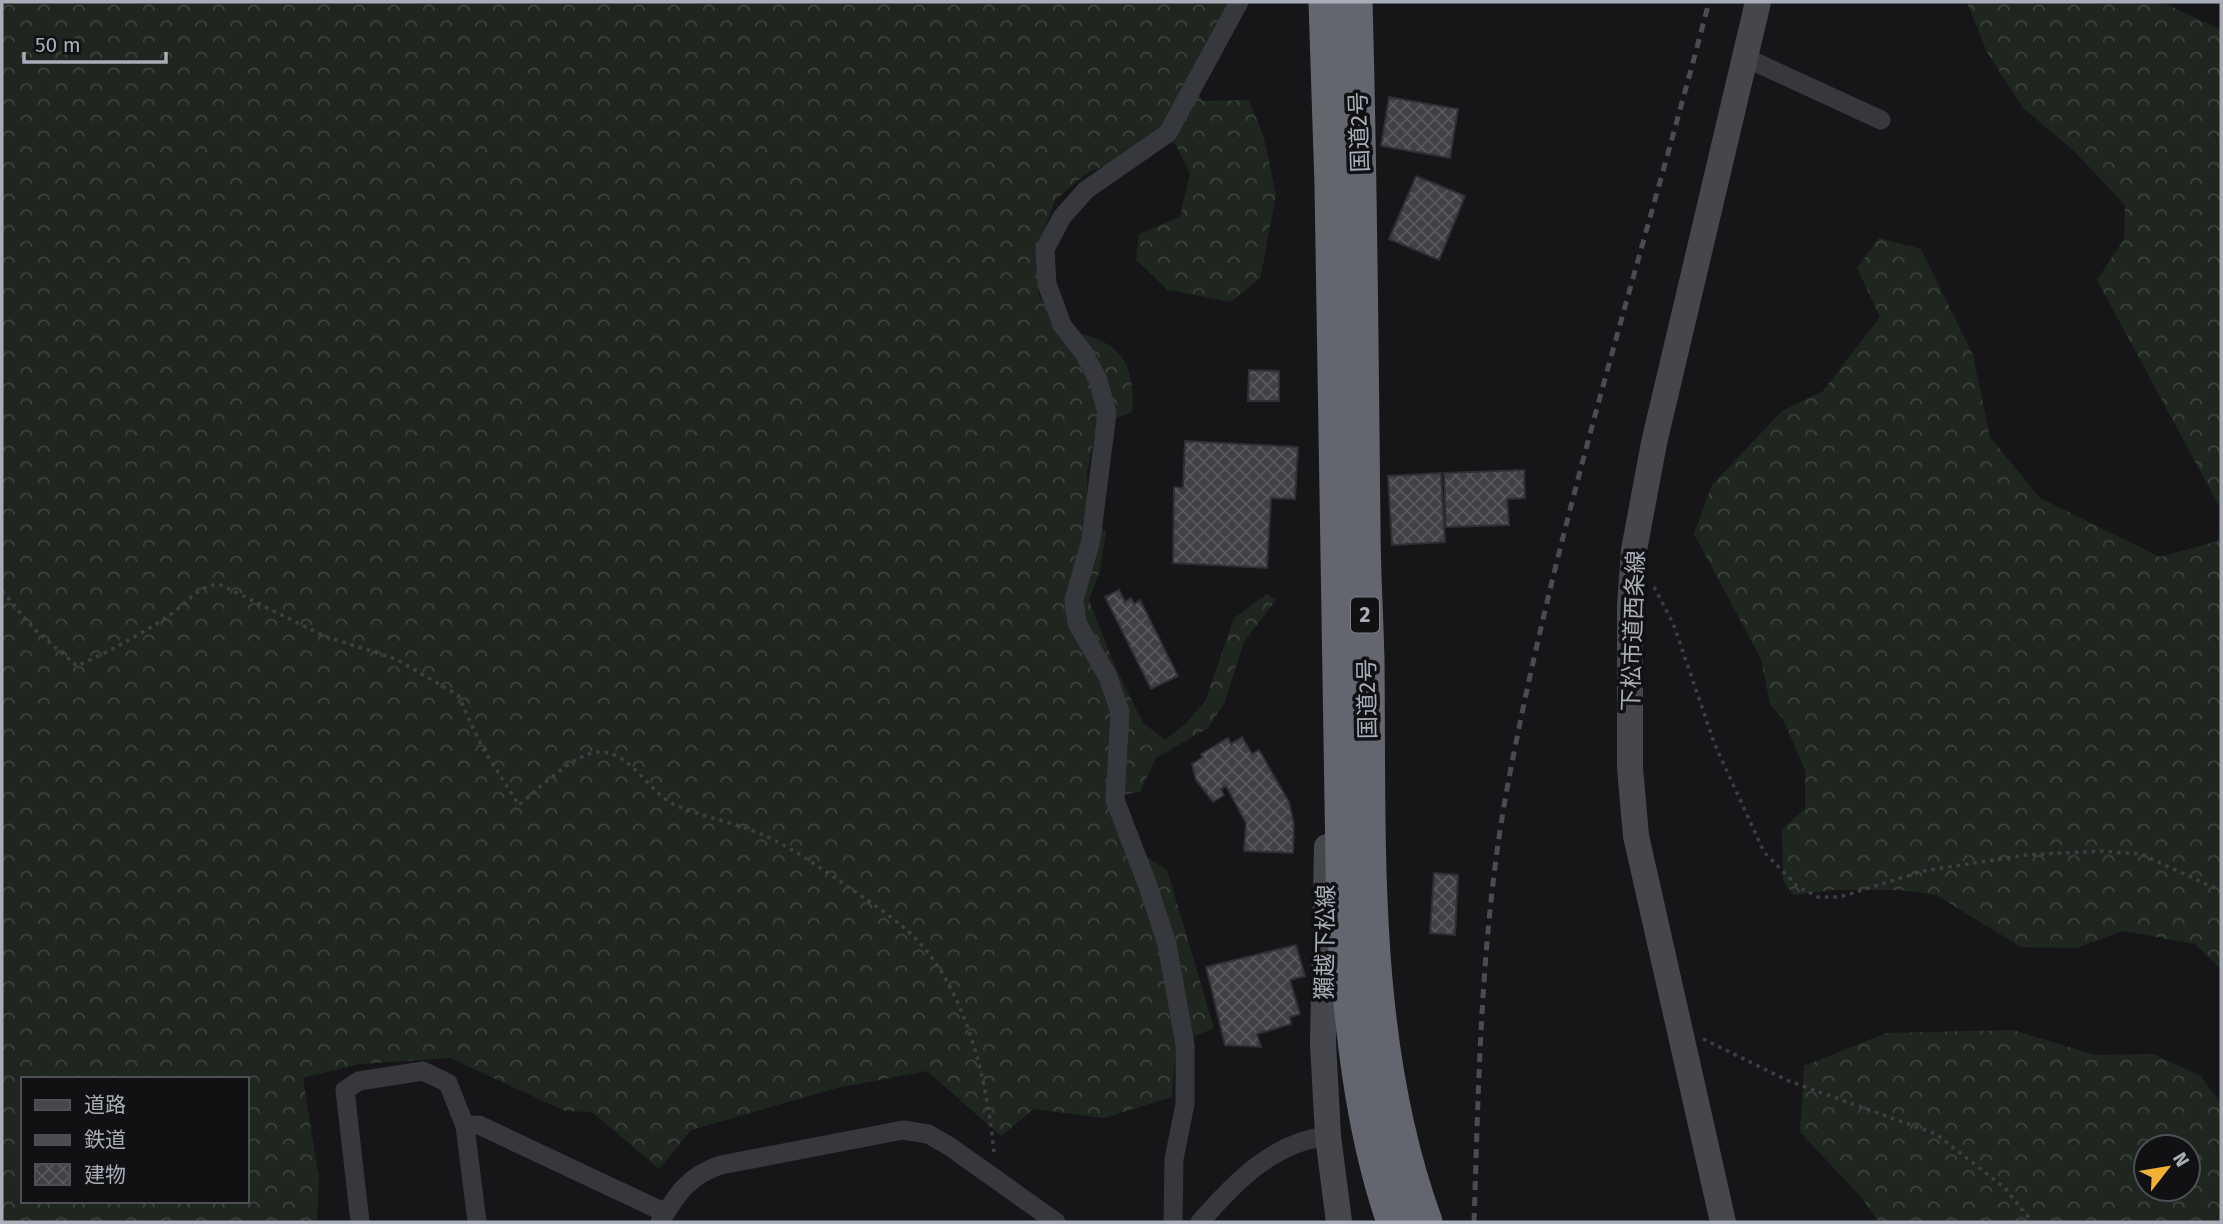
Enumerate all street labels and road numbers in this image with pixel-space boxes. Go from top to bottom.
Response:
street label: 国道2号 [1344,91,1374,173]
street label: 下松市道西条線 [1616,550,1650,712]
road number: 2 [1351,598,1379,632]
street label: 国道2号 [1352,659,1382,739]
street label: 獺越下松線 [1310,884,1340,1000]

